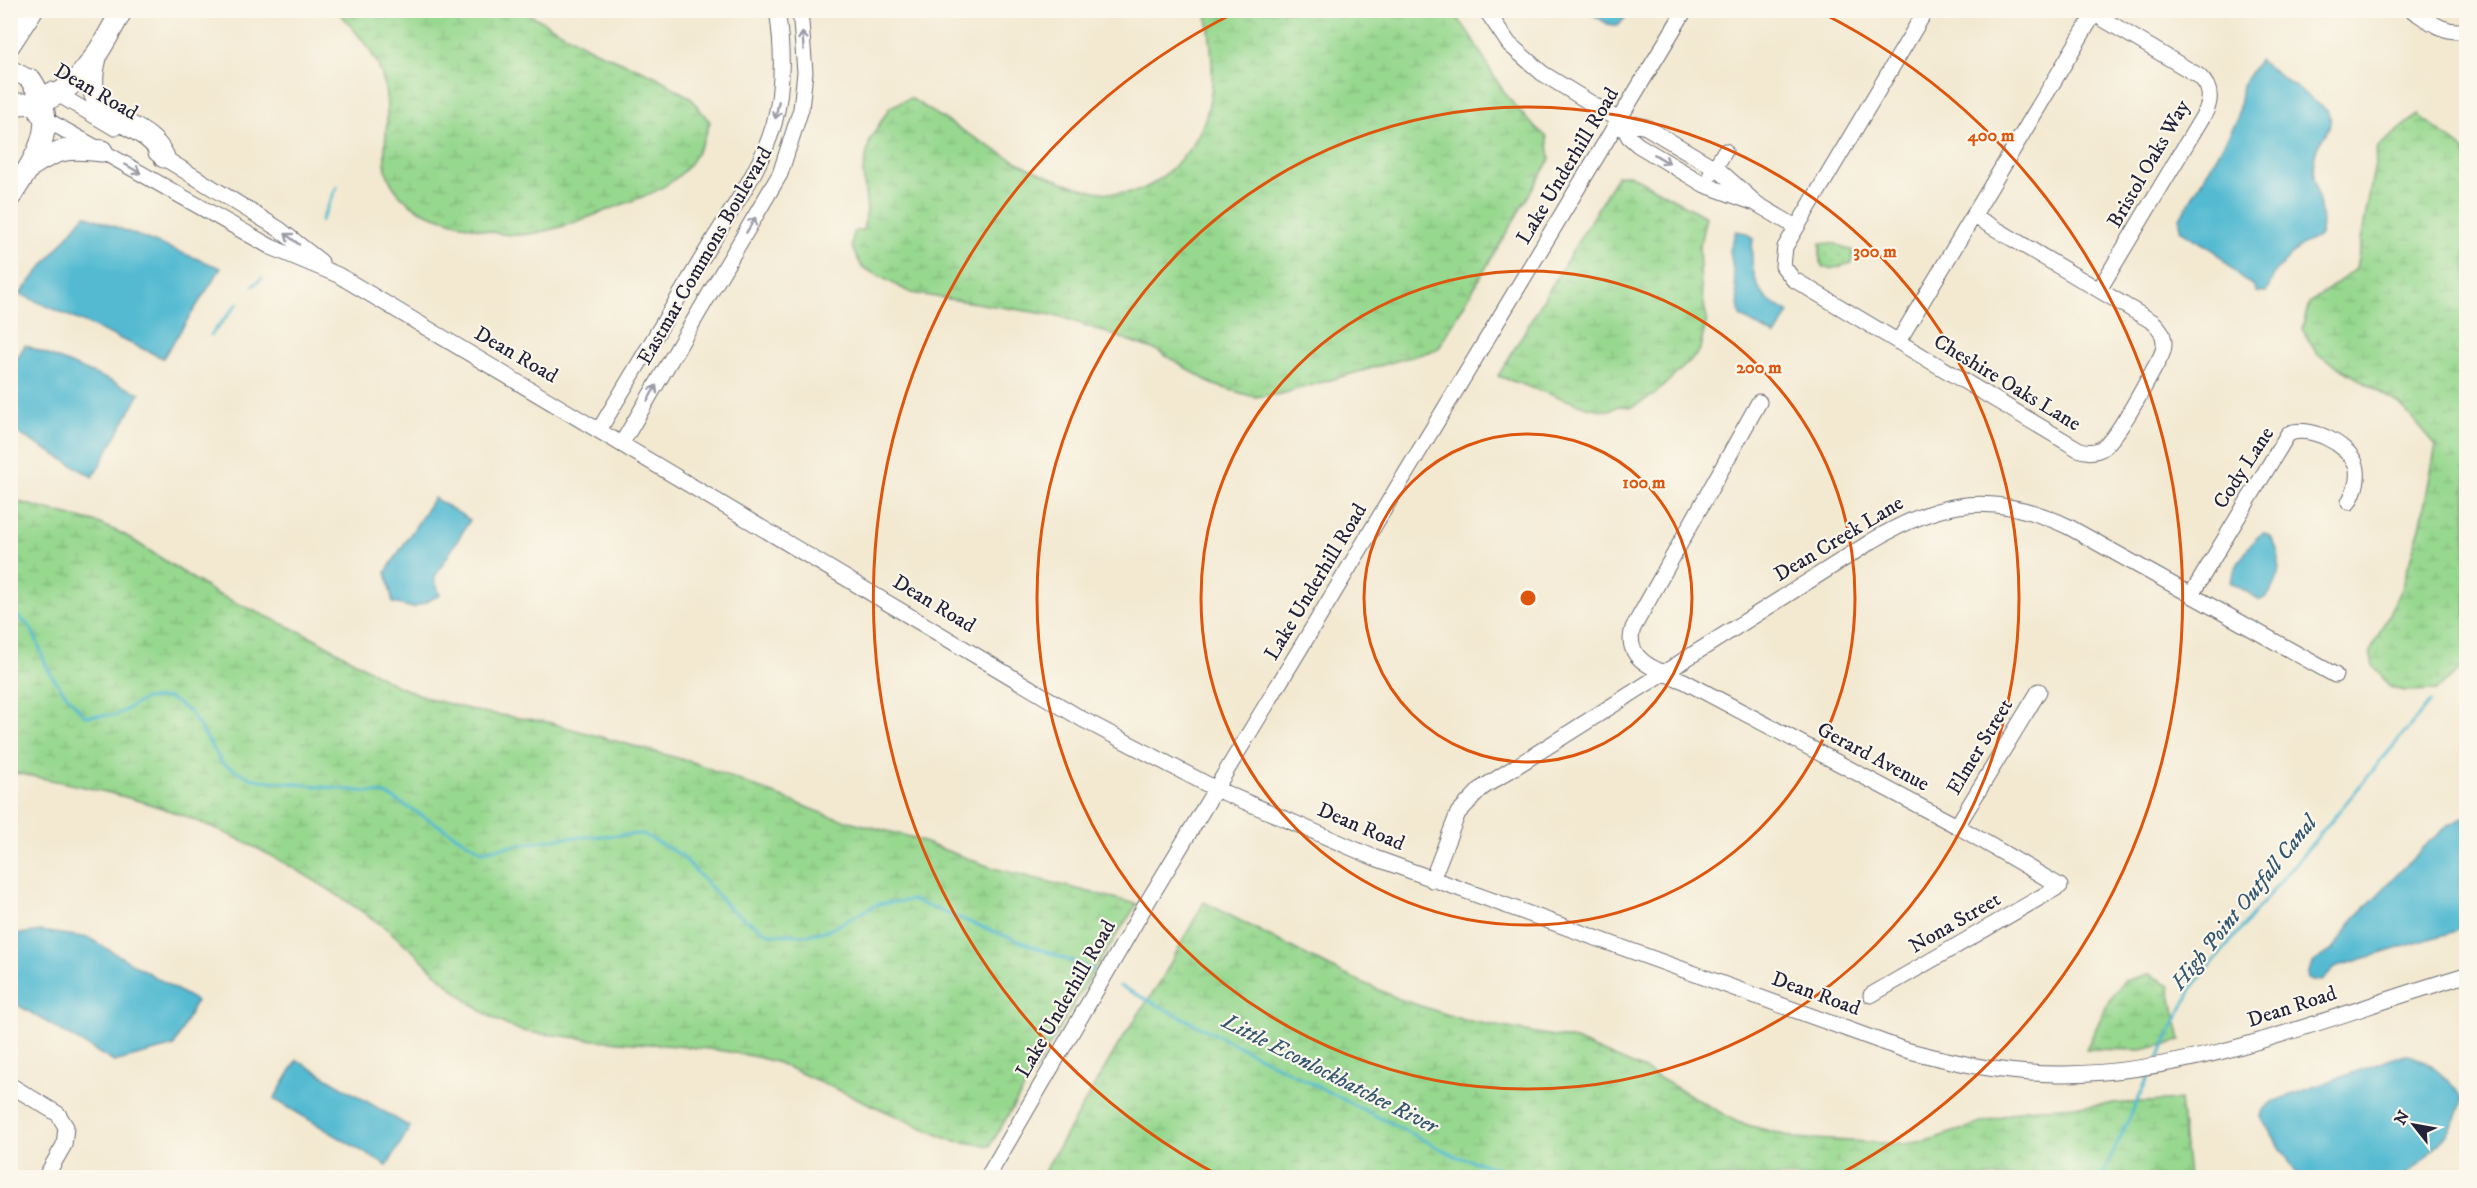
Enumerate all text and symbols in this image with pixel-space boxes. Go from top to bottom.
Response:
one-way arrow [797,32,808,52]
street label: Dean Road [50,58,143,127]
street label: Lake Underhill Road [1511,83,1625,249]
street label: Bristol Oaks Way [2102,94,2197,233]
one-way arrow [771,100,782,119]
text: 400 m [1966,125,2015,147]
street label: Eastmar Commons Boulevard [632,142,778,370]
one-way arrow [1653,153,1670,165]
one-way arrow [124,163,141,175]
one-way arrow [745,217,757,234]
one-way arrow [284,233,300,246]
text: 300 m [1853,241,1897,263]
street label: Dean Road [470,321,563,390]
street label: Cheshire Oaks Lane [1929,329,2086,437]
text: 200 m [1736,357,1782,379]
one-way arrow [646,385,658,402]
street label: Cody Lane [2208,422,2280,514]
text: 100 m [1622,472,1666,494]
street label: Dean Creek Lane [1770,490,1909,588]
street label: Lake Underhill Road [1259,499,1373,665]
street label: Dean Road [888,569,981,639]
centre of rings [1518,588,1538,608]
street label: Elmer Street [1941,694,2019,800]
street label: Gerard Avenue [1812,717,1934,798]
street label: Dean Road [1313,797,1409,857]
water label: High Point Outfall Canal [2165,809,2324,996]
street label: Nona Street [1905,886,2006,960]
street label: Lake Underhill Road [1010,915,1122,1083]
street label: Dean Road [1768,966,1864,1022]
street label: Dean Road [2244,980,2340,1034]
water label: Little Econlockhatchee River [1216,1007,1444,1141]
north arrow [2384,1095,2444,1155]
text: N [2390,1107,2414,1129]

